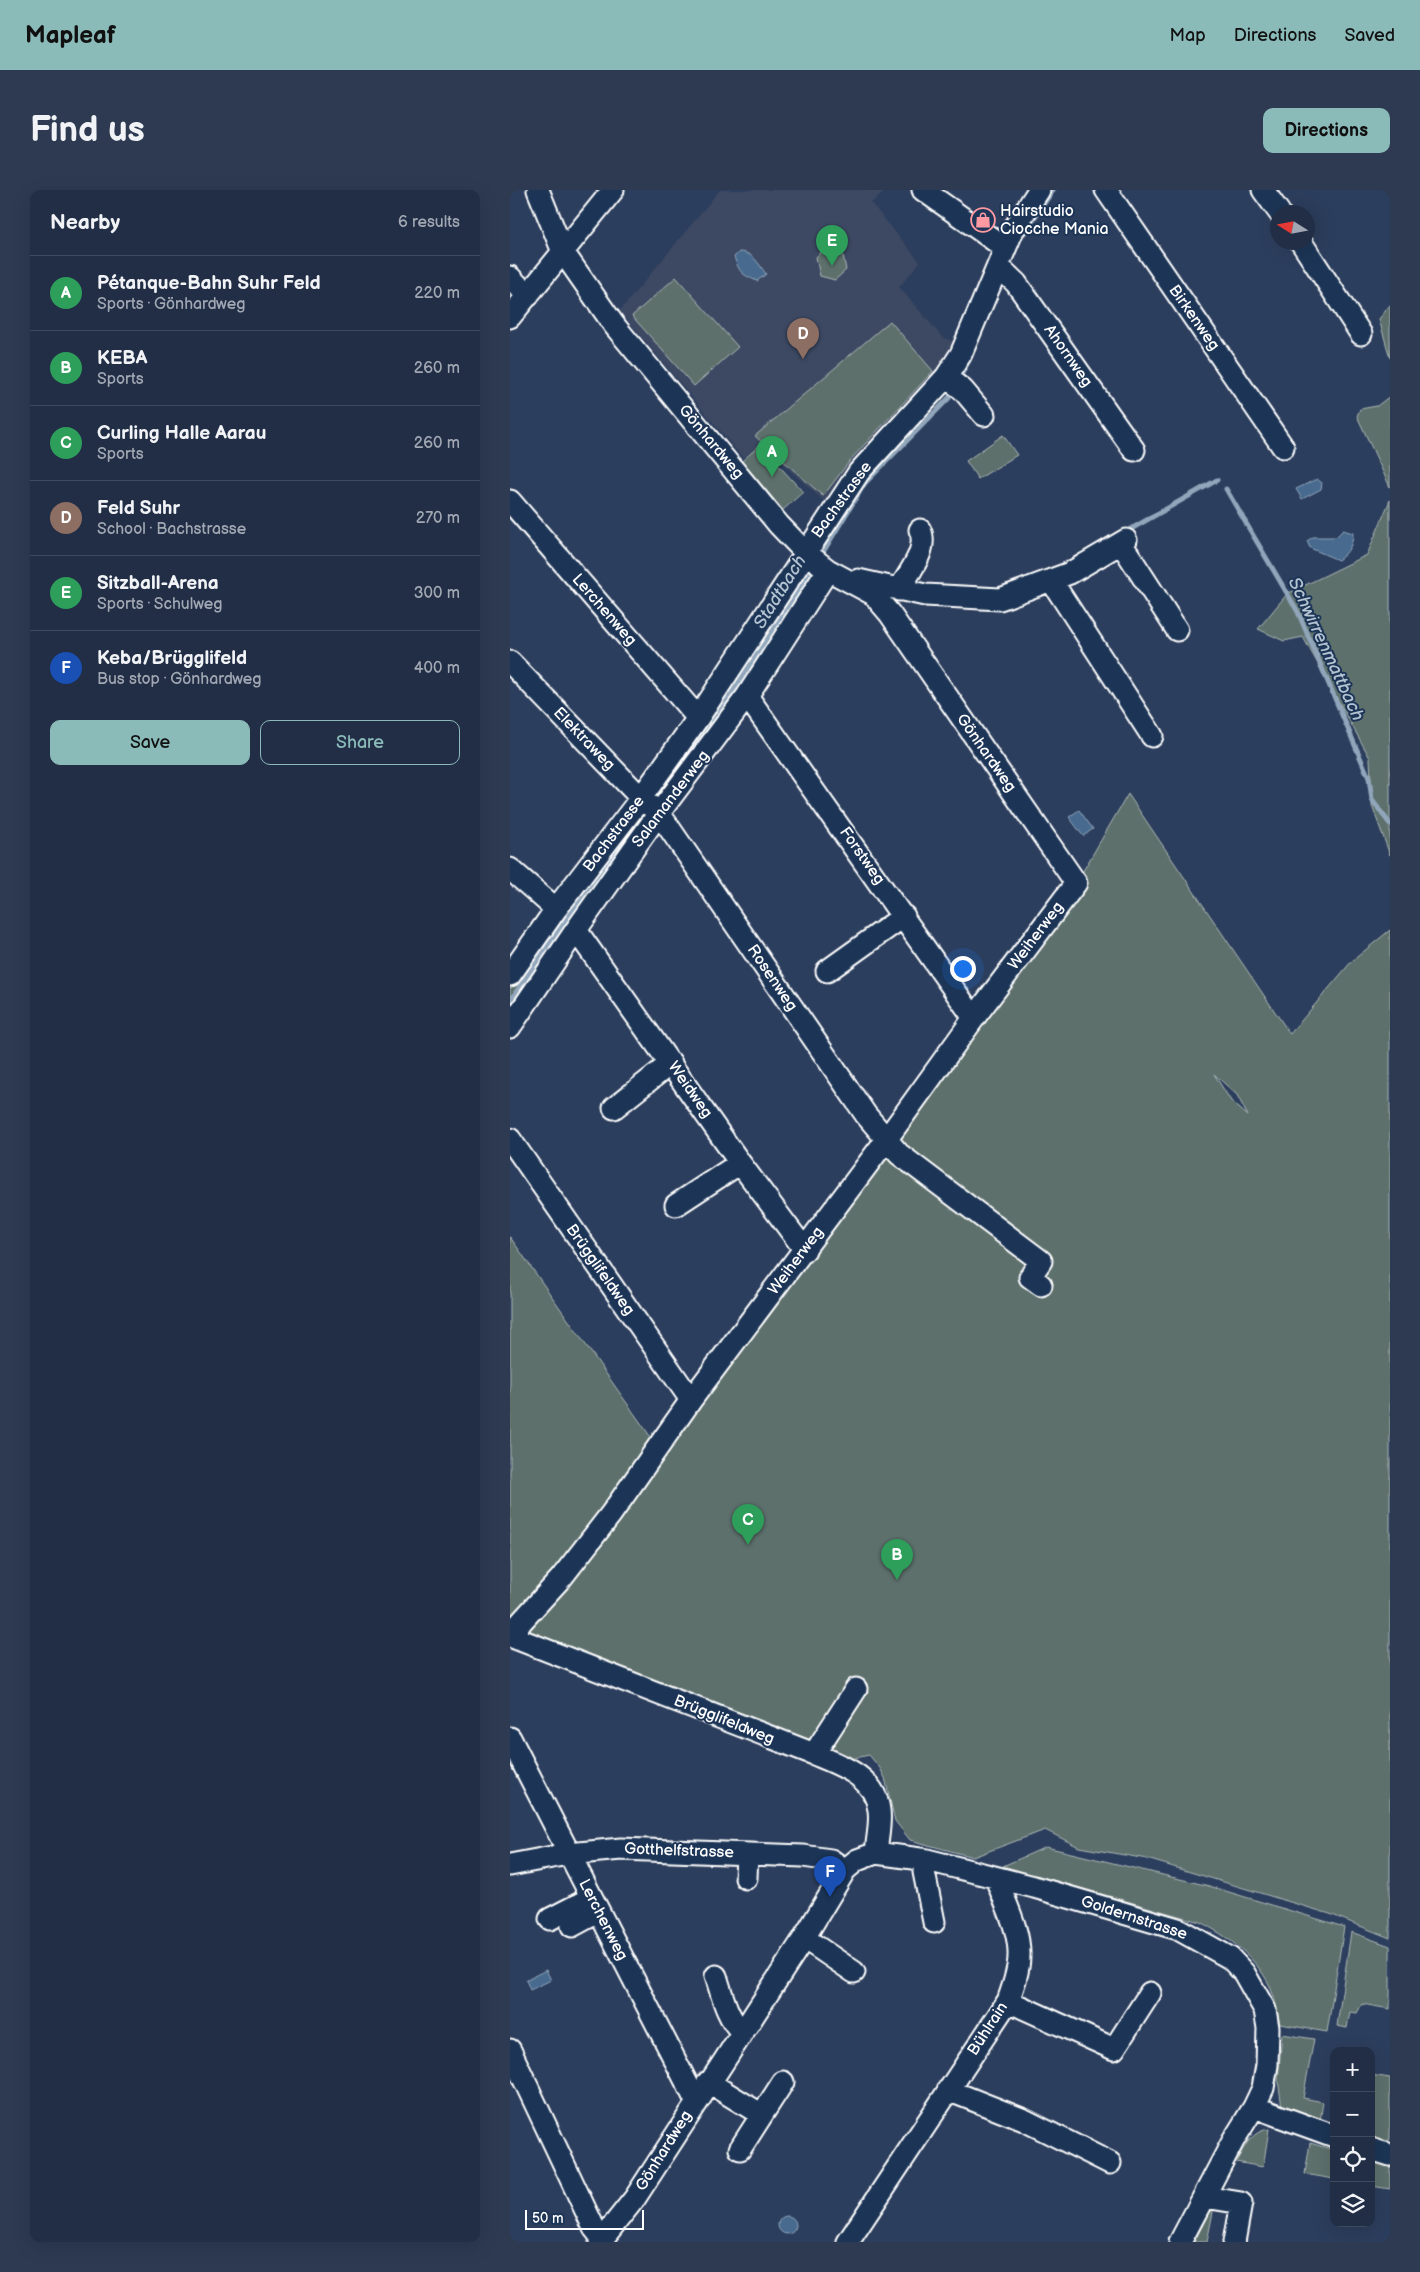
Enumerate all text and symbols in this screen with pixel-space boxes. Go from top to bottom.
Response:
text: Mapleaf [25,21,116,50]
text: Map [1170,25,1206,46]
text: Directions [1234,25,1316,46]
text: Saved [1344,25,1395,46]
button: Directions [1263,108,1390,153]
text: Find us [30,109,145,152]
place label: Hairstudio Ciocche Mania [1000,202,1109,239]
north arrow [1270,205,1315,250]
shop icon: Hairstudio Ciocche Mania [970,207,996,233]
text: Nearby [50,210,120,235]
text: 6 results [398,213,460,232]
pin: E [816,225,848,266]
text: Pétanque-Bahn Suhr Feld [97,272,321,295]
street label: Birkenweg [1164,282,1224,354]
text: A [61,284,71,303]
text: 220 m [414,284,460,303]
text: Sports · Gönhardweg [97,295,245,314]
pin: D [787,318,819,359]
street label: Ahornweg [1040,321,1096,391]
text: KEBA [97,347,147,370]
text: B [60,359,72,378]
text: 260 m [414,359,460,378]
text: Sports [97,370,144,389]
street label: Gönhardweg [674,401,748,483]
text: Curling Halle Aarau [97,422,266,445]
text: C [60,434,72,453]
text: 260 m [414,434,460,453]
pin: A [756,436,788,477]
text: Sports [97,445,144,464]
street label: Bachstrasse [808,458,876,542]
text: Feld Suhr [97,497,180,520]
text: D [60,509,72,528]
text: 270 m [416,509,460,528]
text: School · Bachstrasse [97,520,246,539]
water label: Stadtbach [749,551,811,633]
street label: Lerchenweg [568,570,640,650]
text: Sitzball-Arena [97,572,219,595]
water label: Schwirrenmattbach [1284,574,1369,724]
text: E [61,584,71,603]
text: 300 m [414,584,460,603]
text: Sports · Schulweg [97,595,223,614]
text: Keba/Brügglifeld [97,647,247,670]
text: F [61,659,71,678]
text: 400 m [414,659,460,678]
text: Bus stop · Gönhardweg [97,670,262,689]
street label: Elektraweg [549,703,619,775]
street label: Gönhardweg [952,710,1020,796]
button: Save [50,720,250,765]
button: Share [260,720,460,765]
street label: Salamanderweg [628,747,714,851]
street label: Bachstrasse [579,792,649,876]
street label: Forstweg [835,823,889,889]
street label: Weiherweg [1004,898,1068,974]
street label: Rosenweg [743,941,801,1015]
your location [950,956,976,982]
street label: Weidweg [664,1058,716,1122]
street label: Brügglifeldweg [562,1221,638,1319]
street label: Weiherweg [764,1223,828,1299]
pin: C [732,1504,764,1545]
pin: B [881,1539,913,1580]
street label: Brügglifeldweg [671,1691,777,1749]
street label: Gotthelfstrasse [624,1840,735,1862]
pin: F [814,1856,846,1897]
street label: Lerchenweg [574,1876,632,1964]
street label: Goldernstrasse [1078,1892,1190,1944]
street label: Bühlrain [964,1999,1012,2059]
map controls [1330,2047,1375,2227]
button: + [1330,2047,1375,2092]
button: − [1330,2092,1375,2137]
street label: Gönhardweg [632,2107,696,2195]
button: locate [1330,2137,1375,2182]
button: layers [1330,2182,1375,2227]
scale bar [525,2207,644,2230]
text: 50 m [532,2210,564,2227]

